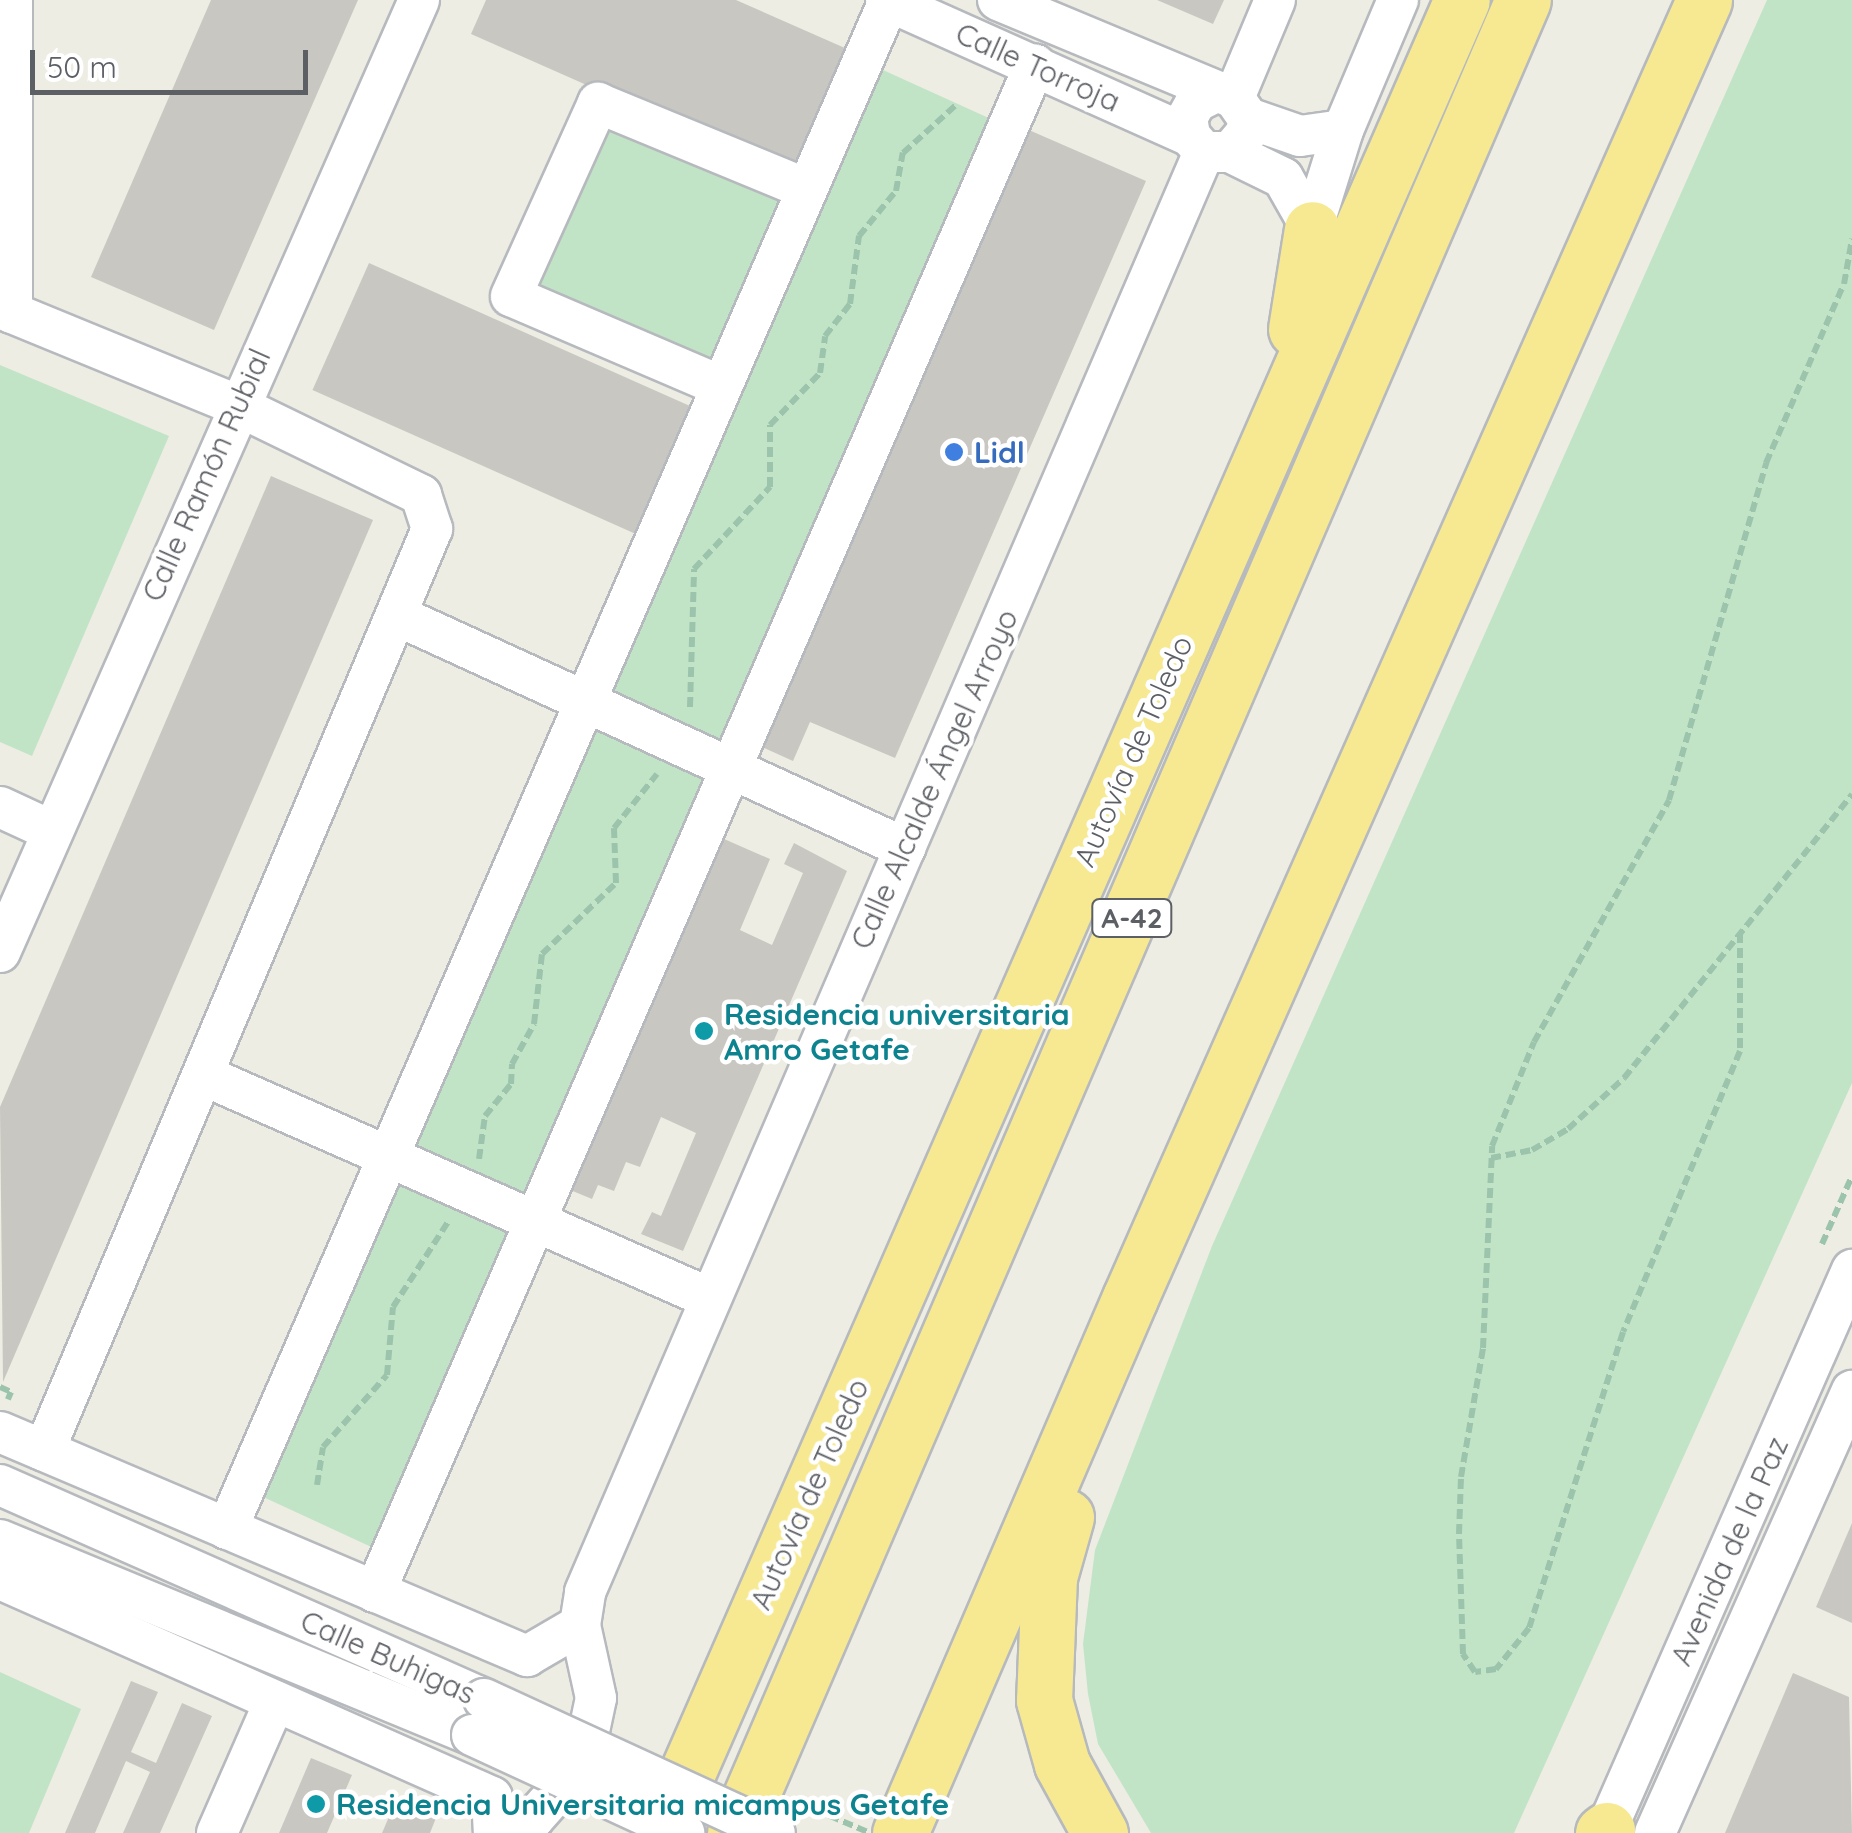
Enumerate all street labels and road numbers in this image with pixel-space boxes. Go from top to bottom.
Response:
street label: Calle Torroja [950,15,1126,119]
street label: Calle Ramón Rubial [134,343,278,607]
street label: Calle Alcalde Ángel Arroyo [843,604,1025,954]
street label: Autovía de Toledo [1066,630,1200,872]
road number: A-42 [1090,895,1174,941]
street label: Autovía de Toledo [742,1373,876,1615]
street label: Avenida de la Paz [1662,1431,1796,1671]
street label: Calle Buhigas [295,1602,481,1712]

